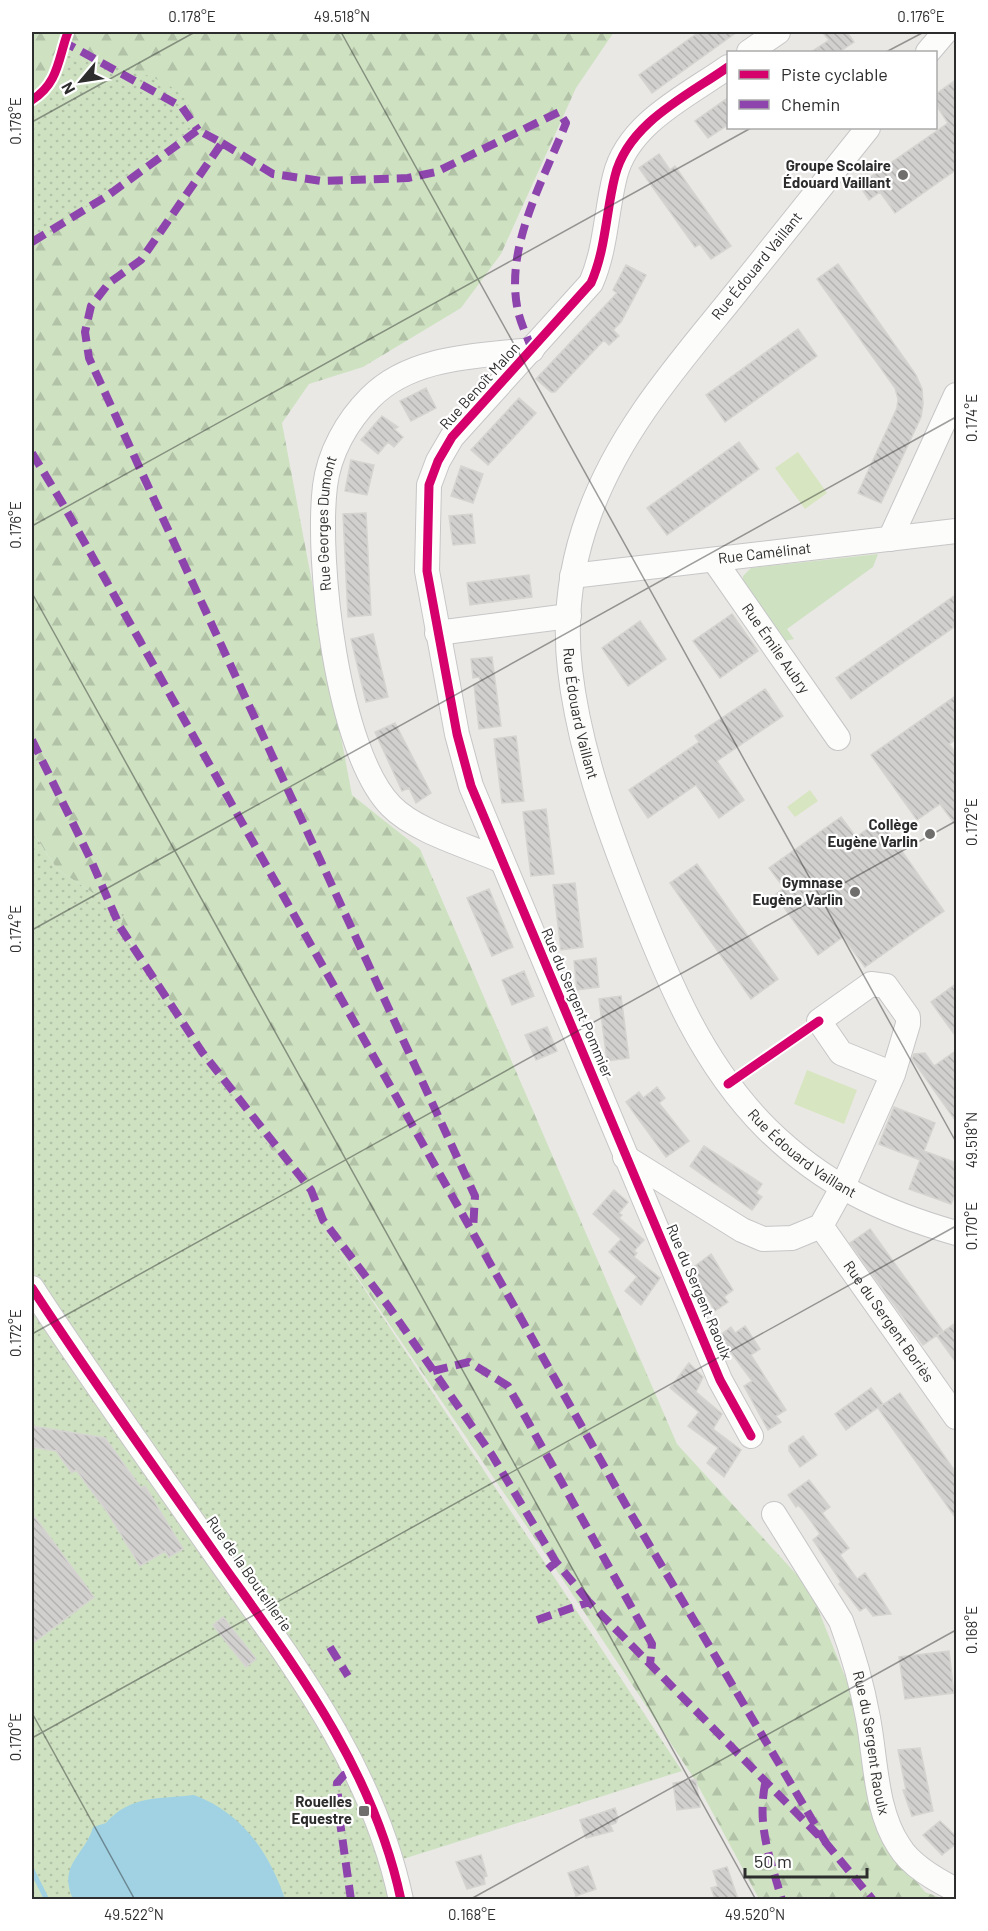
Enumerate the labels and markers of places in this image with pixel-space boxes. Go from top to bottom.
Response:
place label: Groupe Scolaire Édouard Vaillant [783,156,891,191]
marker: Groupe Scolaire Édouard Vaillant [896,168,910,182]
place label: Collège Eugène Varlin [827,815,918,850]
marker: Collège Eugène Varlin [923,827,937,841]
place label: Gymnase Eugène Varlin [752,873,843,908]
marker: Gymnase Eugène Varlin [848,885,862,899]
place label: Rouelles Equestre [292,1792,352,1827]
marker: Rouelles Equestre [357,1804,371,1818]

